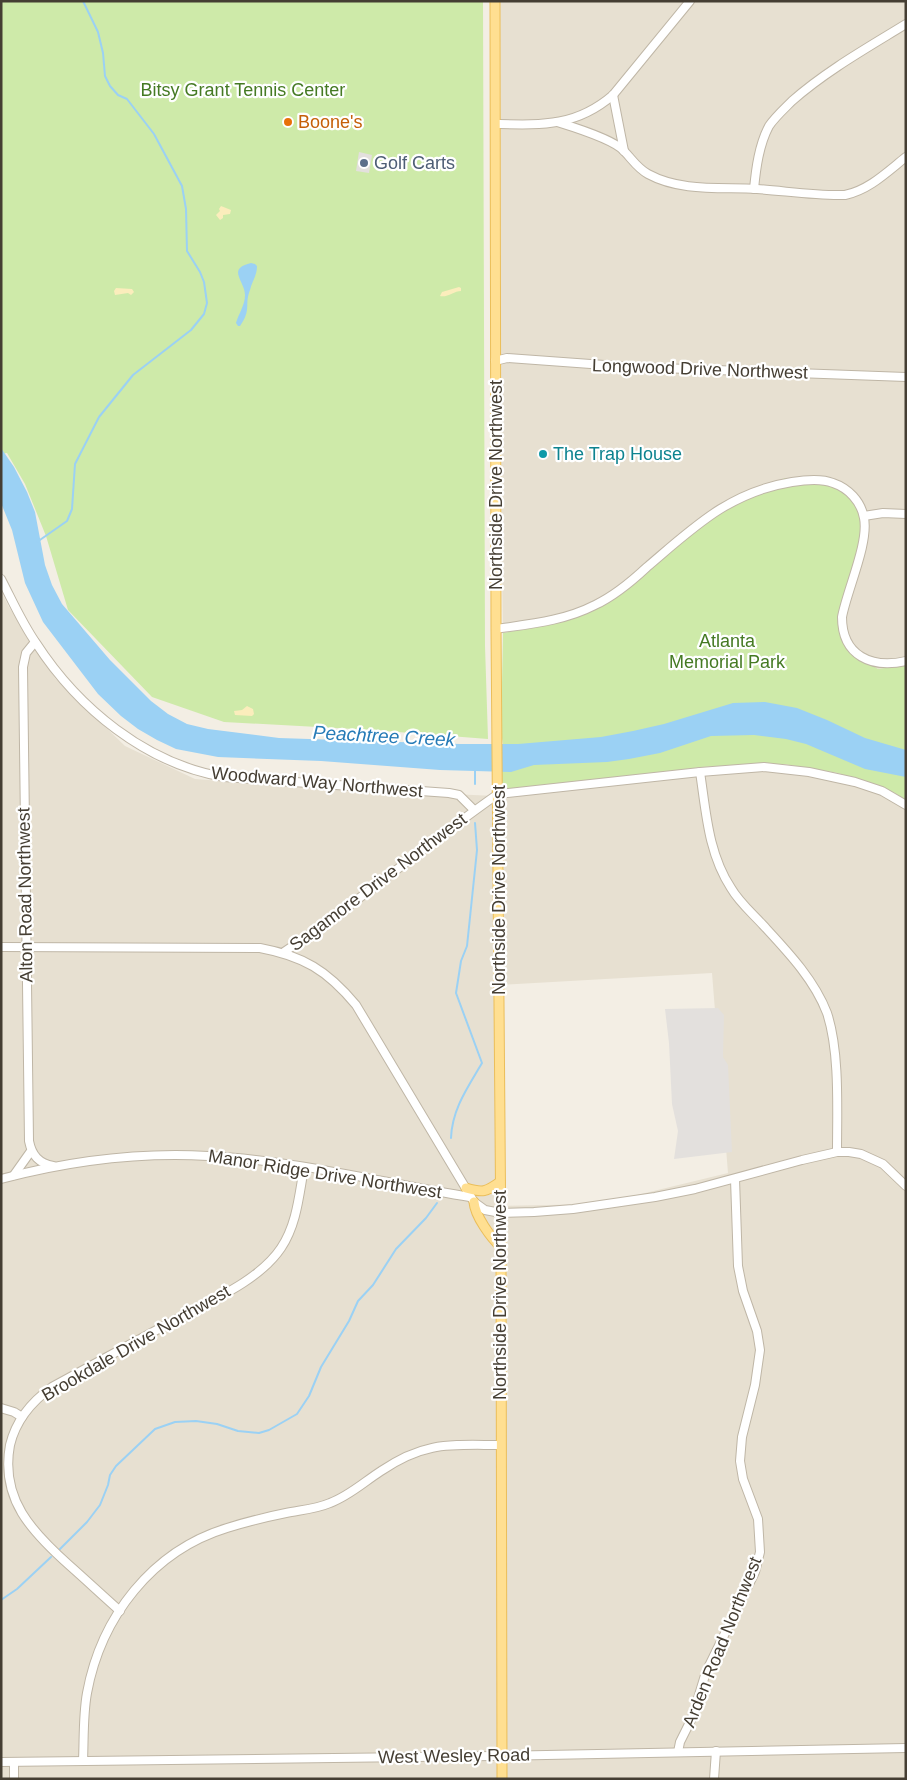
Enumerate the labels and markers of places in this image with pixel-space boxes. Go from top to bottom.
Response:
place label: Boone's [298,112,363,132]
marker: Boone's [282,116,294,128]
place label: Golf Carts [374,153,455,173]
marker: Golf Carts [358,157,370,169]
place label: The Trap House [553,444,682,464]
marker: The Trap House [537,448,549,460]

